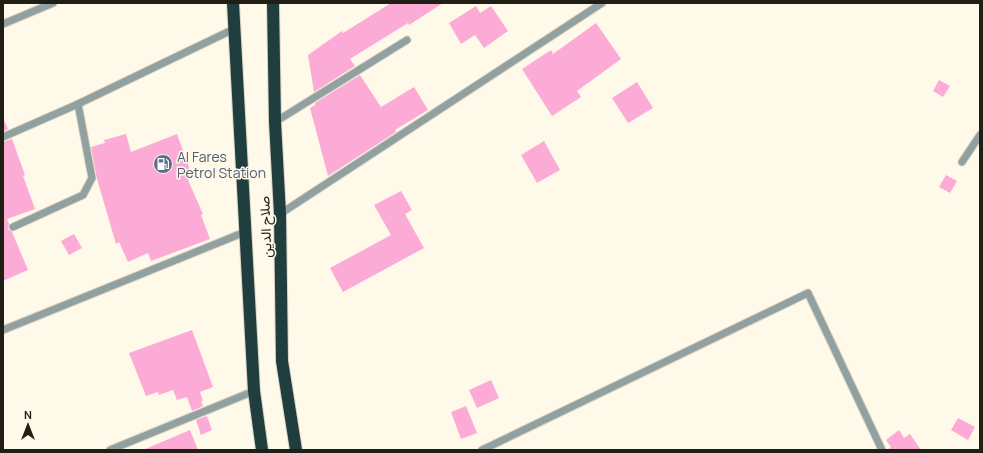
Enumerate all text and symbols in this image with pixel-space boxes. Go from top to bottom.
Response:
place label: Al Fares Petrol Station [177,147,266,182]
fuel station icon: Al Fares Petrol Station [152,153,174,175]
street label: صلاح الدين [254,195,278,258]
north arrow [8,405,48,445]
text: N [24,407,32,422]

